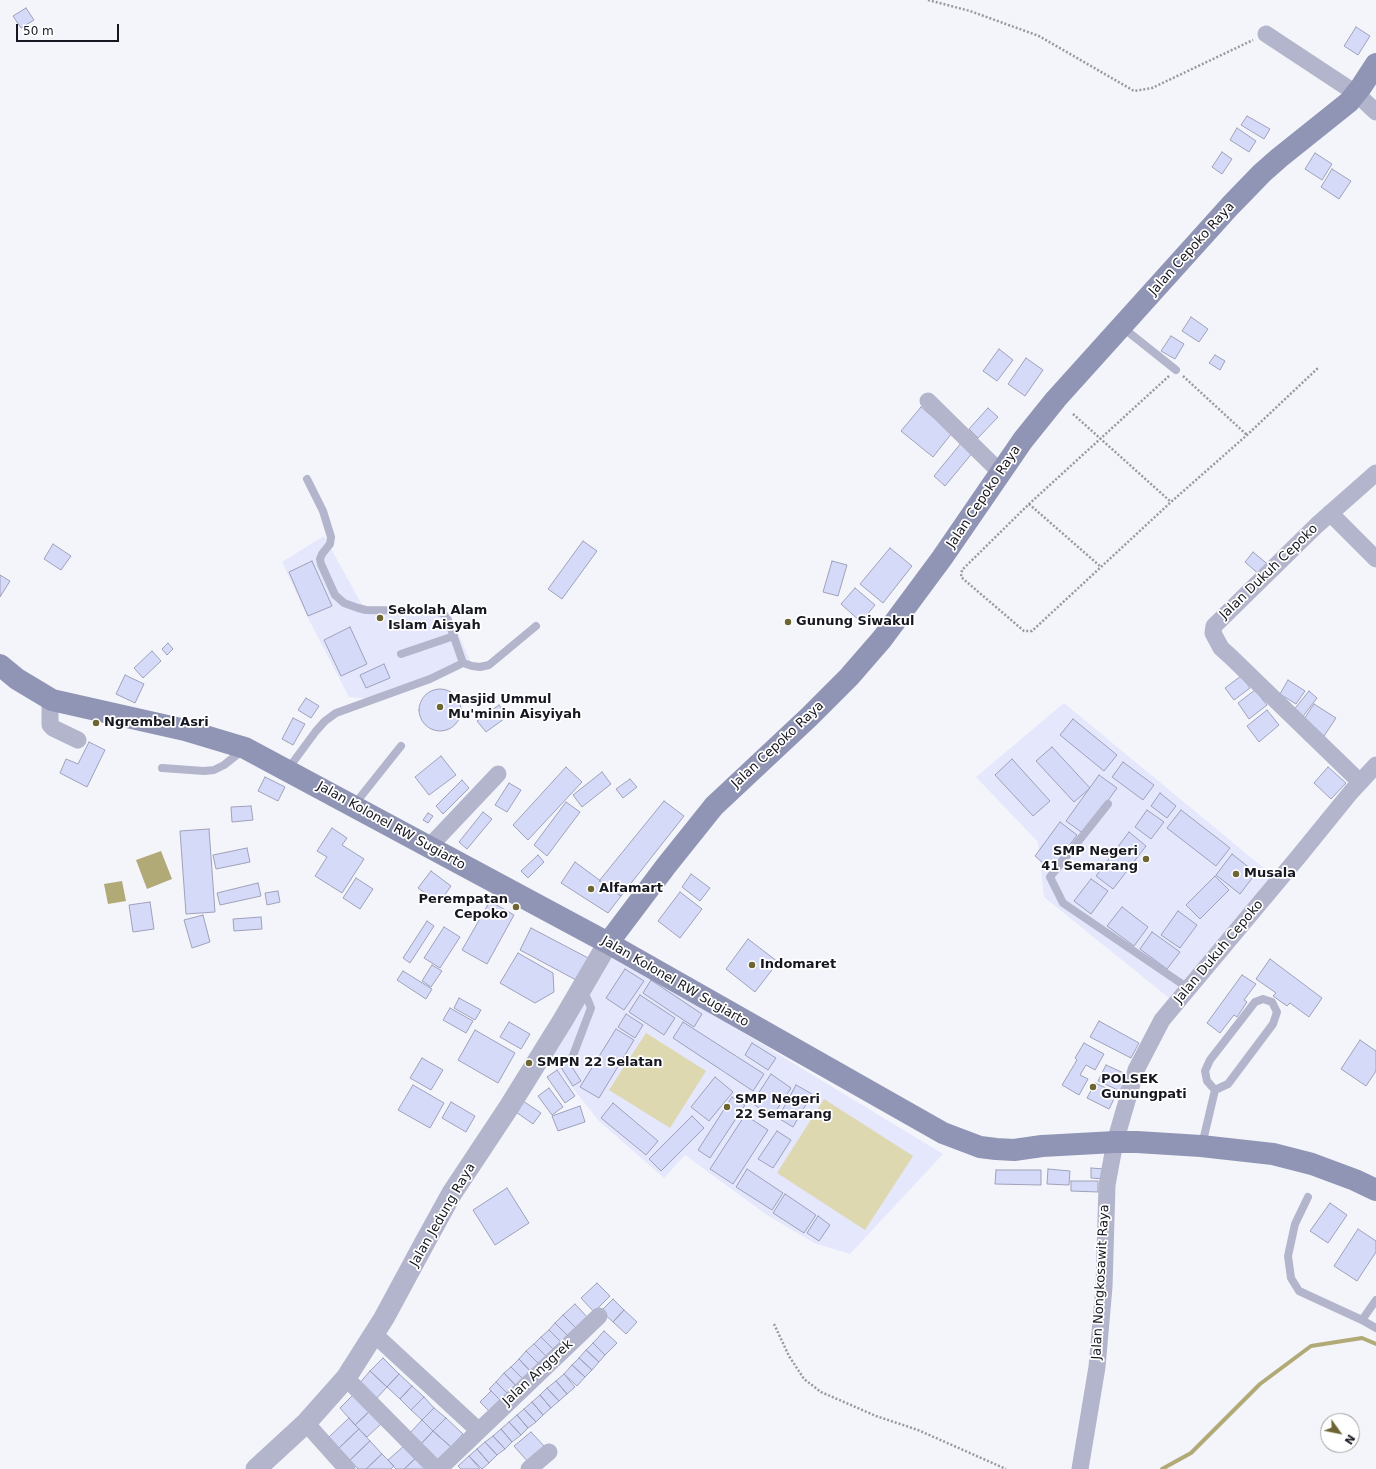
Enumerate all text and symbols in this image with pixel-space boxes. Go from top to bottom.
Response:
scale bar [18,16,121,42]
text: 50 m [23,24,54,38]
street label: Jalan Cepoko Raya [1146,199,1238,299]
street label: Jalan Cepoko Raya [944,443,1024,551]
street label: Jalan Dukuh Cepoko [1217,521,1321,623]
place label: Sekolah Alam Islam Aisyah [388,603,487,634]
marker: Sekolah Alam Islam Aisyah [375,613,385,623]
place label: Gunung Siwakul [796,614,914,630]
marker: Gunung Siwakul [783,617,793,627]
place label: Masjid Ummul Mu'minin Aisyiyah [448,692,581,723]
street label: Jalan Cepoko Raya [729,698,827,792]
marker: Masjid Ummul Mu'minin Aisyiyah [435,702,445,712]
place label: Ngrembel Asri [104,715,209,731]
marker: Ngrembel Asri [91,718,101,728]
street label: Jalan Kolonel RW Sugiarto [314,779,468,873]
place label: SMP Negeri 41 Semarang [1041,844,1138,875]
marker: SMP Negeri 41 Semarang [1141,854,1151,864]
place label: Musala [1244,866,1296,882]
marker: Musala [1231,869,1241,879]
place label: Alfamart [599,881,663,897]
marker: Alfamart [586,884,596,894]
place label: Perempatan Cepoko [419,892,508,923]
street label: Jalan Dukuh Cepoko [1171,897,1267,1007]
marker: Perempatan Cepoko [511,902,521,912]
street label: Jalan Kolonel RW Sugiarto [599,933,751,1031]
place label: Indomaret [760,957,836,973]
marker: Indomaret [747,960,757,970]
place label: SMPN 22 Selatan [537,1055,662,1071]
marker: SMPN 22 Selatan [524,1058,534,1068]
place label: POLSEK Gunungpati [1101,1072,1187,1103]
marker: POLSEK Gunungpati [1088,1082,1098,1092]
place label: SMP Negeri 22 Semarang [735,1092,832,1123]
marker: SMP Negeri 22 Semarang [722,1102,732,1112]
street label: Jalan Jedung Raya [407,1160,479,1270]
street label: Jalan Nongkosawit Raya [1089,1204,1113,1360]
street label: Jalan Anggrek [500,1337,576,1409]
north arrow [1320,1413,1360,1453]
text: N [1342,1432,1358,1447]

